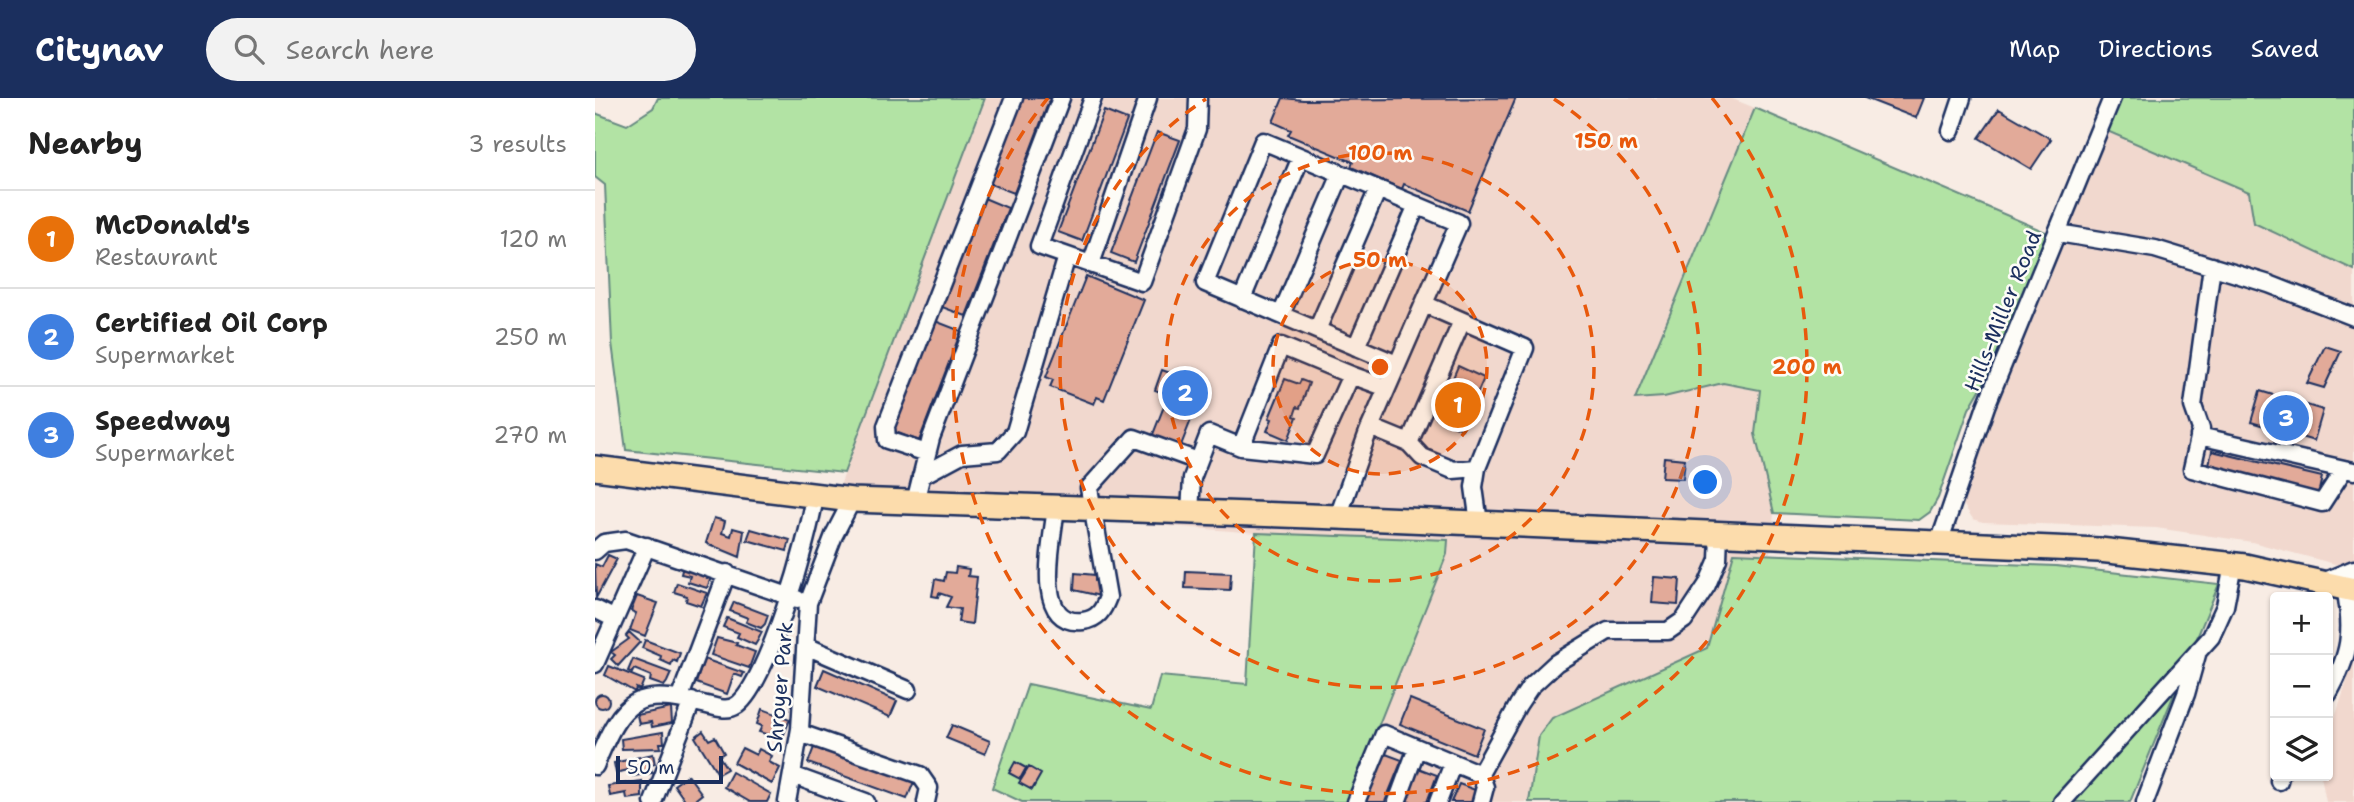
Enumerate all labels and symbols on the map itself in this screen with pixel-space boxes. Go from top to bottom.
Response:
text: 150 m [1574,127,1638,155]
text: 100 m [1348,139,1412,167]
street label: Hills-Miller Road [1958,226,2048,396]
text: 50 m [1353,246,1407,274]
text: 200 m [1772,353,1842,381]
centre of rings [1368,355,1392,379]
pin: 2 [1162,367,1208,419]
pin: 1 [1435,379,1481,431]
pin: 3 [2263,392,2309,444]
your location [1688,465,1722,499]
street label: Shroyer Park [760,620,800,754]
scale bar [616,753,723,785]

